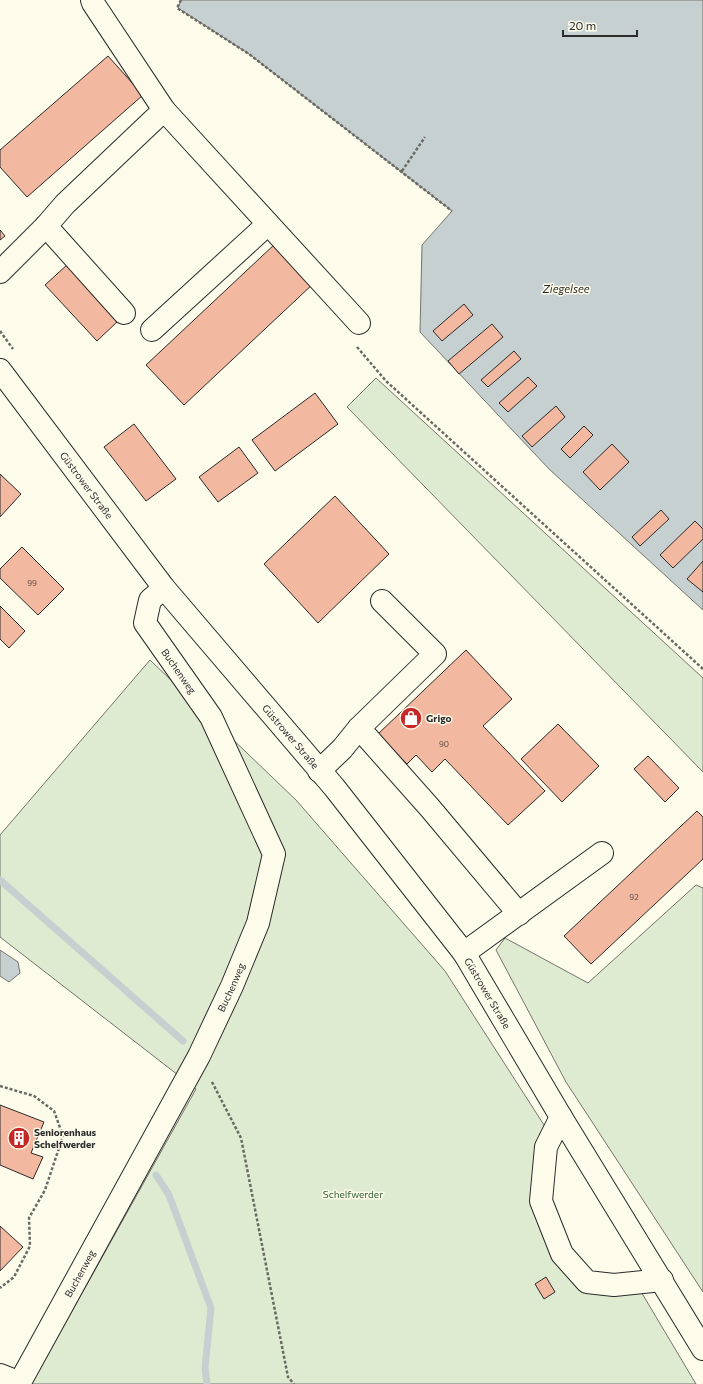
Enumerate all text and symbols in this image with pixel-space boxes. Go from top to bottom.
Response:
scale bar [563,12,637,38]
text: 20 m [569,18,596,32]
water label: Ziegelsee [541,282,590,295]
street label: Güstrower Straße [58,449,116,521]
house number: 99 [27,578,37,588]
street label: Buchenweg [159,646,199,696]
street label: Güstrower Straße [260,702,322,771]
shop icon: Grigo [398,705,424,731]
place label: Grigo [426,712,452,724]
house number: 90 [439,739,449,749]
house number: 92 [629,892,639,902]
street label: Güstrower Straße [462,955,513,1031]
street label: Buchenweg [215,960,247,1014]
building icon: Seniorenhaus Schelfwerder [6,1125,32,1151]
place label: Seniorenhaus Schelfwerder [34,1126,97,1150]
park label: Schelfwerder [323,1188,383,1200]
street label: Buchenweg [62,1247,98,1299]

